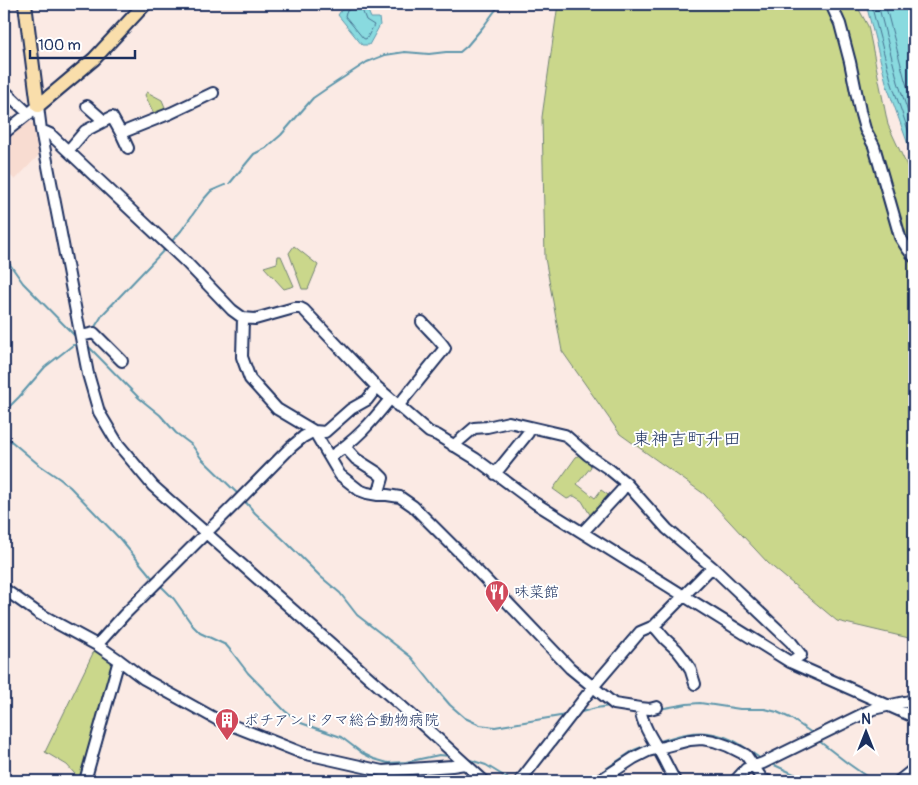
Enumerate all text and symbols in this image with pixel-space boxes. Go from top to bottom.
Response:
scale bar [30,28,135,60]
text: 100 m [38,36,81,55]
district label: 東神吉町升田 [633,428,741,451]
restaurant icon: 味菜館 [484,579,510,613]
place label: 味菜館 [514,583,559,602]
building icon: ポチアンドタマ総合動物病院 [214,707,240,741]
north arrow [840,708,890,758]
place label: ポチアンドタマ総合動物病院 [244,711,439,730]
text: N [861,711,871,728]

